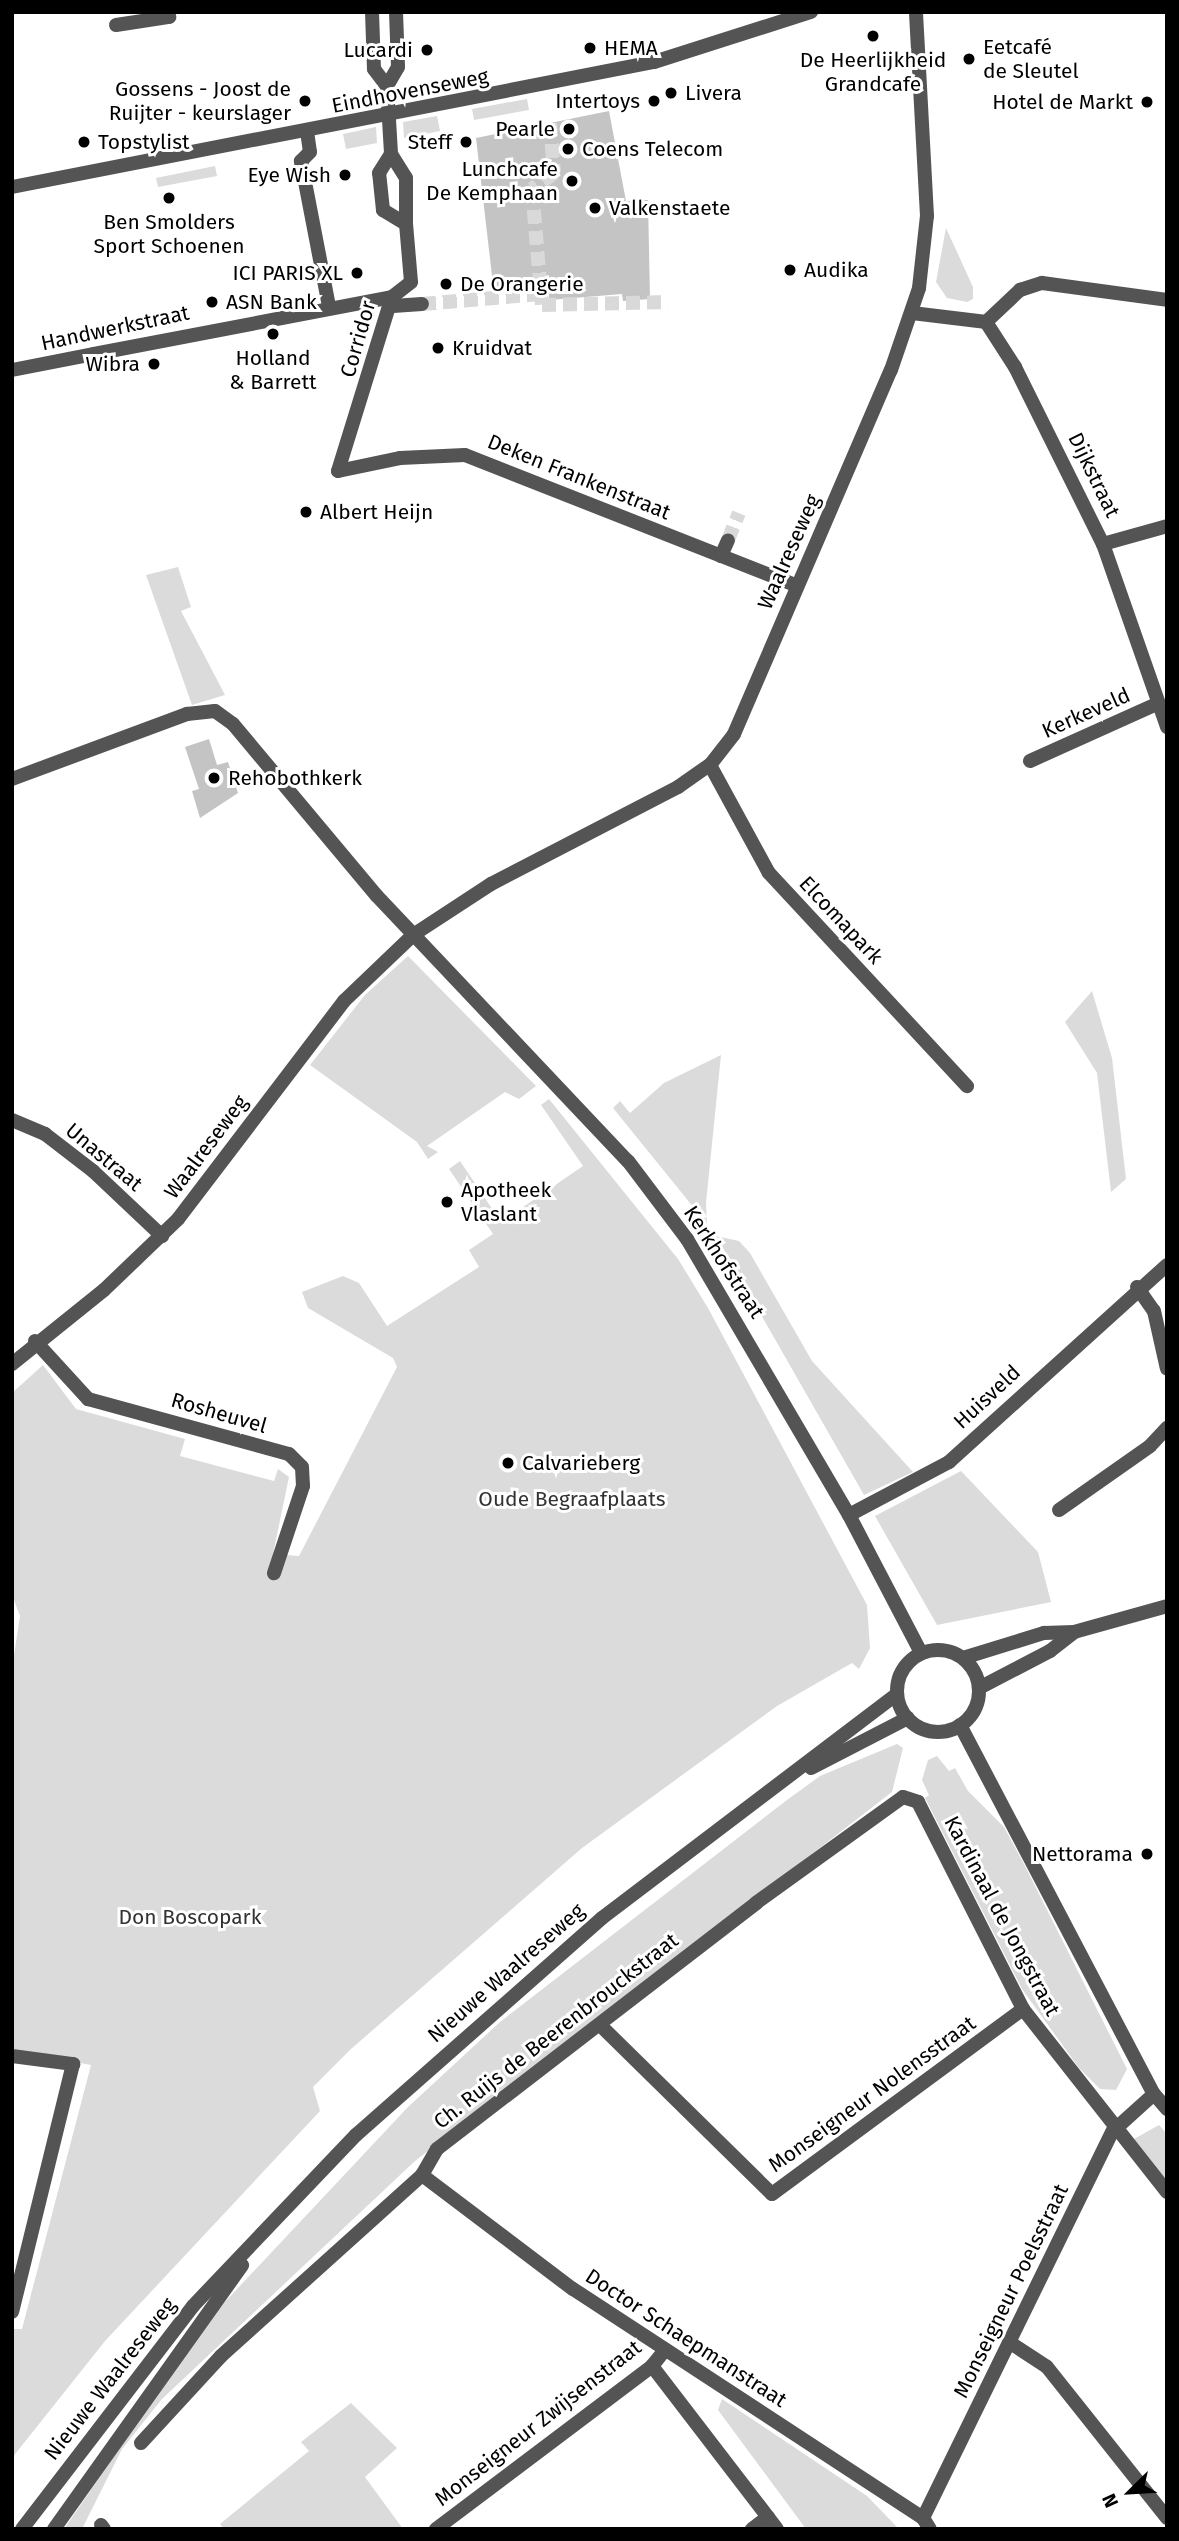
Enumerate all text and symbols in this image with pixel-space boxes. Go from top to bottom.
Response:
marker: De Heerlijkheid Grandcafe [865,28,881,44]
place label: Eetcafé de Sleutel [983,34,1079,84]
place label: HEMA [604,35,658,61]
place label: Lucardi [343,37,413,63]
marker: HEMA [582,40,598,56]
marker: Lucardi [419,42,435,58]
place label: De Heerlijkheid Grandcafe [800,47,946,97]
marker: Eetcafé de Sleutel [961,51,977,67]
street label: Eindhovenseweg [329,63,491,119]
place label: Gossens - Joost de Ruijter - keurslager [109,76,291,126]
place label: Livera [685,80,742,106]
marker: Livera [663,85,679,101]
place label: Intertoys [555,88,640,114]
place label: Hotel de Markt [992,89,1133,115]
marker: Gossens - Joost de Ruijter - keurslager [297,93,313,109]
marker: Intertoys [646,93,662,109]
marker: Hotel de Markt [1139,94,1155,110]
place label: Pearle [495,116,555,142]
marker: Pearle [561,121,577,137]
place label: Topstylist [98,129,190,155]
place label: Steff [408,129,452,155]
marker: Topstylist [76,134,92,150]
marker: Steff [458,134,474,150]
place label: Coens Telecom [582,136,723,162]
marker: Coens Telecom [560,141,576,157]
place label: Lunchcafe De Kemphaan [426,156,558,206]
place label: Eye Wish [248,162,331,188]
marker: Eye Wish [337,167,353,183]
marker: Lunchcafe De Kemphaan [564,173,580,189]
marker: Ben Smolders Sport Schoenen [161,190,177,206]
place label: Valkenstaete [609,195,730,221]
marker: Valkenstaete [587,200,603,216]
place label: Ben Smolders Sport Schoenen [94,209,244,259]
place label: Audika [804,257,869,283]
place label: ICI PARIS XL [233,260,343,286]
marker: Audika [782,262,798,278]
marker: ICI PARIS XL [349,265,365,281]
place label: De Orangerie [460,271,584,297]
marker: De Orangerie [438,276,454,292]
place label: ASN Bank [226,289,317,315]
marker: ASN Bank [204,294,220,310]
street label: Corridor [335,298,381,380]
street label: Handwerkstraat [39,300,191,356]
marker: Holland & Barrett [265,326,281,342]
place label: Kruidvat [452,335,532,361]
marker: Kruidvat [430,340,446,356]
place label: Holland & Barrett [229,345,317,395]
place label: Wibra [85,351,140,377]
marker: Wibra [146,356,162,372]
street label: Deken Frankenstraat [484,429,674,525]
street label: Dijkstraat [1063,429,1125,521]
street label: Waalreseweg [752,491,826,613]
place label: Albert Heijn [320,499,433,525]
marker: Albert Heijn [298,504,314,520]
street label: Kerkeveld [1038,682,1134,744]
place label: Rehobothkerk [228,765,362,791]
marker: Rehobothkerk [206,770,222,786]
street label: Elcomapark [794,871,888,969]
street label: Waalreseweg [159,1090,253,1204]
street label: Unastraat [60,1118,148,1196]
place label: Apotheek Vlaslant [461,1177,551,1227]
marker: Apotheek Vlaslant [439,1194,455,1210]
street label: Kerkhofstraat [678,1201,770,1323]
street label: Huisveld [948,1360,1026,1434]
street label: Rosheuvel [168,1387,270,1439]
place label: Calvarieberg [522,1450,640,1476]
marker: Calvarieberg [500,1455,516,1471]
park label: Oude Begraafplaats [478,1486,666,1512]
street label: Kardinaal de Jongstraat [939,1812,1065,2020]
place label: Nettorama [1032,1841,1133,1867]
marker: Nettorama [1139,1846,1155,1862]
street label: Nieuwe Waalreseweg [423,1898,589,2048]
park label: Don Boscopark [119,1904,261,1930]
street label: Ch. Ruijs de Beerenbrouckstraat [429,1928,683,2134]
street label: Monseigneur Nolensstraat [764,2010,980,2178]
street label: Monseigneur Poelsstraat [948,2180,1074,2402]
street label: Doctor Schaepmanstraat [581,2263,791,2413]
street label: Nieuwe Waalreseweg [39,2293,181,2465]
street label: Monseigneur Zwijsenstraat [430,2335,646,2511]
north arrow [1095,2457,1165,2527]
text: N [1097,2490,1123,2511]

